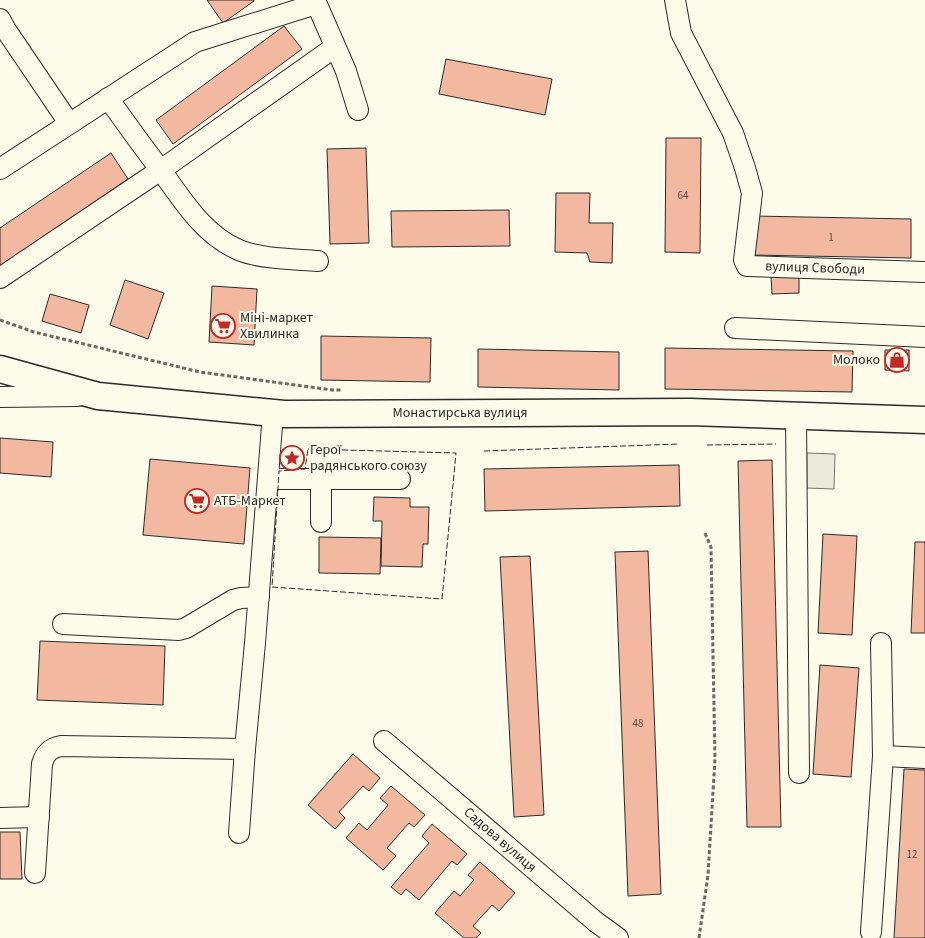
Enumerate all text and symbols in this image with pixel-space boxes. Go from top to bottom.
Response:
house number: 64 [678,188,689,203]
house number: 1 [828,230,834,245]
street label: вулиця Свободи [765,256,865,280]
place label: Міні-маркет Хвилинка [240,308,313,344]
supermarket icon: Міні-маркет Хвилинка [210,313,236,339]
shop icon: Молоко [884,347,910,373]
place label: Молоко [833,350,880,370]
street label: Монастирська вулиця [393,403,527,423]
place label: Герої радянського союзу [310,440,427,476]
place icon: Герої радянського союзу [279,445,305,471]
supermarket icon: АТБ-Маркет [184,488,210,514]
place label: АТБ-Маркет [214,491,286,511]
house number: 48 [633,716,644,731]
street label: Садова вулиця [459,803,541,877]
house number: 12 [907,847,917,862]

